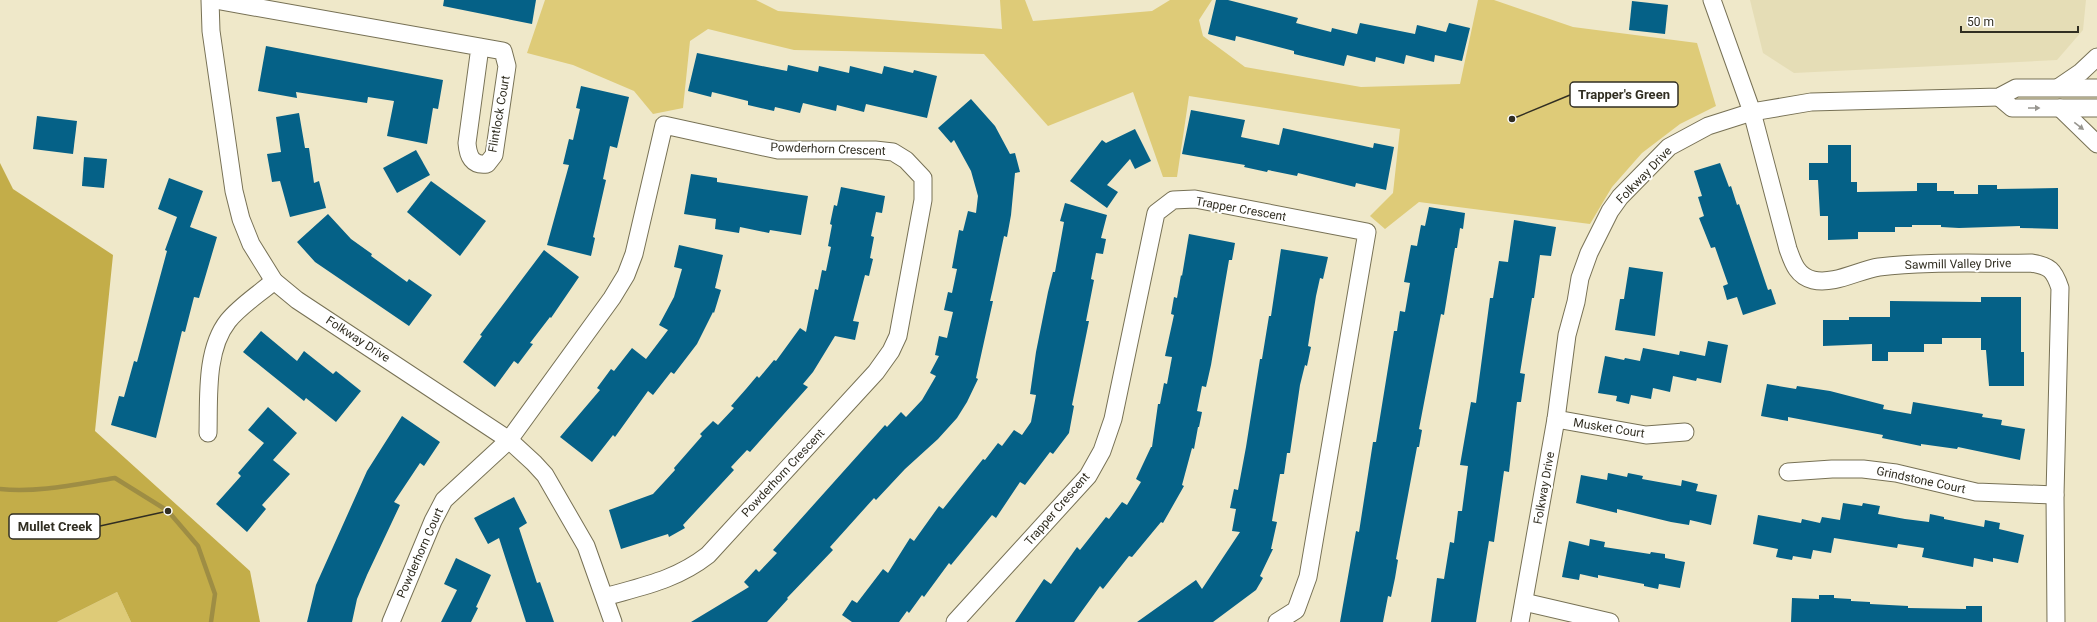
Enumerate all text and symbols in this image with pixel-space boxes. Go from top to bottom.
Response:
scale bar [1961,8,2078,34]
text: 50 m [1967,15,1994,29]
street label: Flintlock Court [485,74,513,153]
callout: Trapper's Green [1570,82,1678,107]
text: Trapper's Green [1578,87,1670,102]
one-way arrow [2028,105,2041,111]
one-way arrow [2073,121,2084,130]
street label: Powderhorn Crescent [770,140,886,158]
street label: Folkway Drive [1613,144,1675,206]
street label: Trapper Crescent [1195,194,1287,224]
street label: Sawmill Valley Drive [1905,256,2011,272]
street label: Folkway Drive [323,313,393,365]
street label: Musket Court [1572,415,1646,441]
street label: Powderhorn Crescent [739,426,827,520]
street label: Folkway Drive [1531,451,1557,525]
street label: Grindstone Court [1875,464,1967,496]
street label: Trapper Crescent [1022,470,1092,548]
street label: Powderhorn Court [394,506,446,600]
callout: Mullet Creek [9,514,100,539]
text: Mullet Creek [18,519,93,534]

